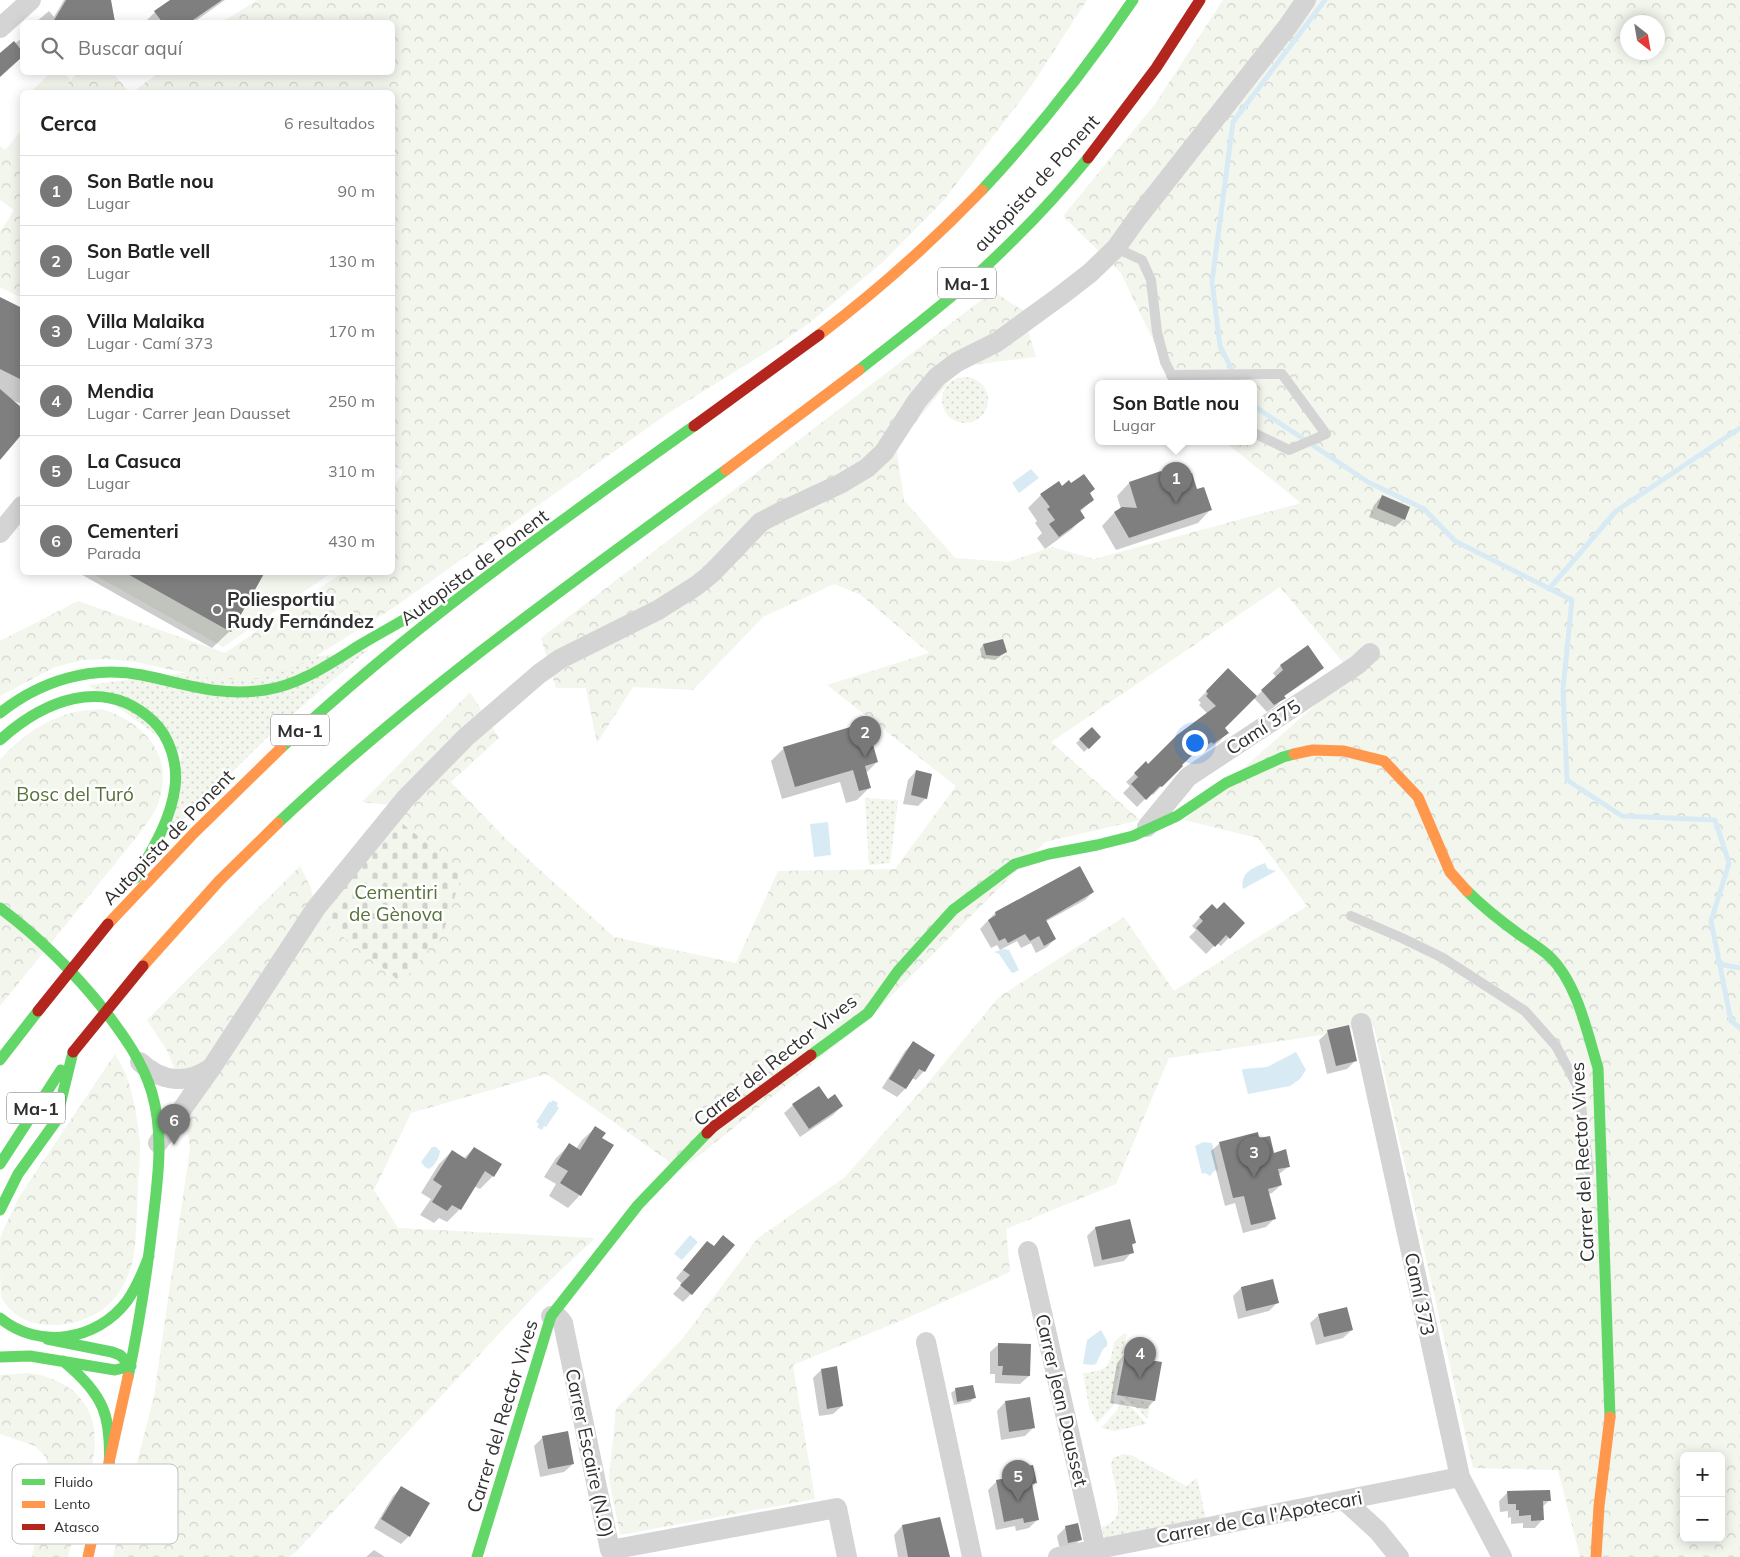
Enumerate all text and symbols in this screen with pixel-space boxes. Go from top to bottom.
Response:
north arrow [1620,15,1665,60]
search box [20,20,395,75]
icon: search [38,34,66,62]
text: Buscar aquí [78,36,182,60]
street label: autopista de Ponent [968,109,1104,257]
text: Cerca [40,110,97,136]
text: 6 resultados [284,113,375,133]
text: Son Batle nou [87,169,214,193]
text: 1 [51,181,61,201]
text: 90 m [338,181,375,201]
text: Lugar [87,193,130,213]
text: Son Batle vell [87,239,210,263]
text: 2 [51,251,61,271]
text: 130 m [328,251,375,271]
text: Lugar [87,263,130,283]
road number: Ma-1 [938,268,996,298]
text: Villa Malaika [87,309,205,333]
text: 3 [51,321,61,341]
text: 170 m [328,321,375,341]
text: Lugar · Camí 373 [87,333,213,353]
text: Mendia [87,379,154,403]
popup [1095,380,1257,445]
text: 4 [51,391,61,411]
text: 250 m [328,391,375,411]
text: Son Batle nou [1113,391,1239,415]
text: Lugar · Carrer Jean Dausset [87,403,290,423]
text: Lugar [1113,415,1155,435]
text: La Casuca [87,449,181,473]
text: 5 [51,461,61,481]
text: 310 m [328,461,375,481]
pin: 1 [1160,462,1192,503]
text: Lugar [87,473,130,493]
street label: Autopista de Ponent [395,503,553,631]
text: Cementeri [87,519,179,543]
text: 6 [51,531,61,551]
text: 430 m [328,531,375,551]
text: Parada [87,543,141,563]
place label: Poliesportiu Rudy Fernández [227,587,374,633]
marker: Poliesportiu Rudy Fernández [211,604,223,616]
street label: Camí 375 [1221,694,1305,760]
road number: Ma-1 [271,714,329,746]
pin: 2 [849,716,881,757]
your location [1182,730,1208,756]
street label: Autopista de Ponent [97,764,239,910]
park label: Bosc del Turó [16,782,134,806]
park label: Cementiri de Gènova [349,880,443,926]
street label: Carrer del Rector Vives [689,989,861,1131]
street label: Carrer del Rector Vives [1565,1061,1599,1263]
road number: Ma-1 [7,1092,65,1124]
pin: 6 [158,1104,190,1145]
pin: 3 [1238,1136,1270,1177]
street label: Camí 373 [1399,1250,1441,1338]
street label: Carrer Jean Dausset [1030,1311,1094,1489]
street label: Carrer del Rector Vives [461,1317,543,1515]
pin: 4 [1124,1337,1156,1378]
street label: Carrer Escaire (N.O) [560,1366,620,1540]
map controls [1680,1452,1725,1542]
button: + [1680,1452,1725,1497]
pin: 5 [1002,1460,1034,1501]
legend [12,1464,178,1544]
text: Fluido [54,1473,93,1491]
street label: Carrer de Ca l'Apotecari [1154,1485,1364,1549]
text: Lento [54,1495,90,1513]
button: − [1680,1497,1725,1542]
text: Atasco [54,1518,99,1536]

